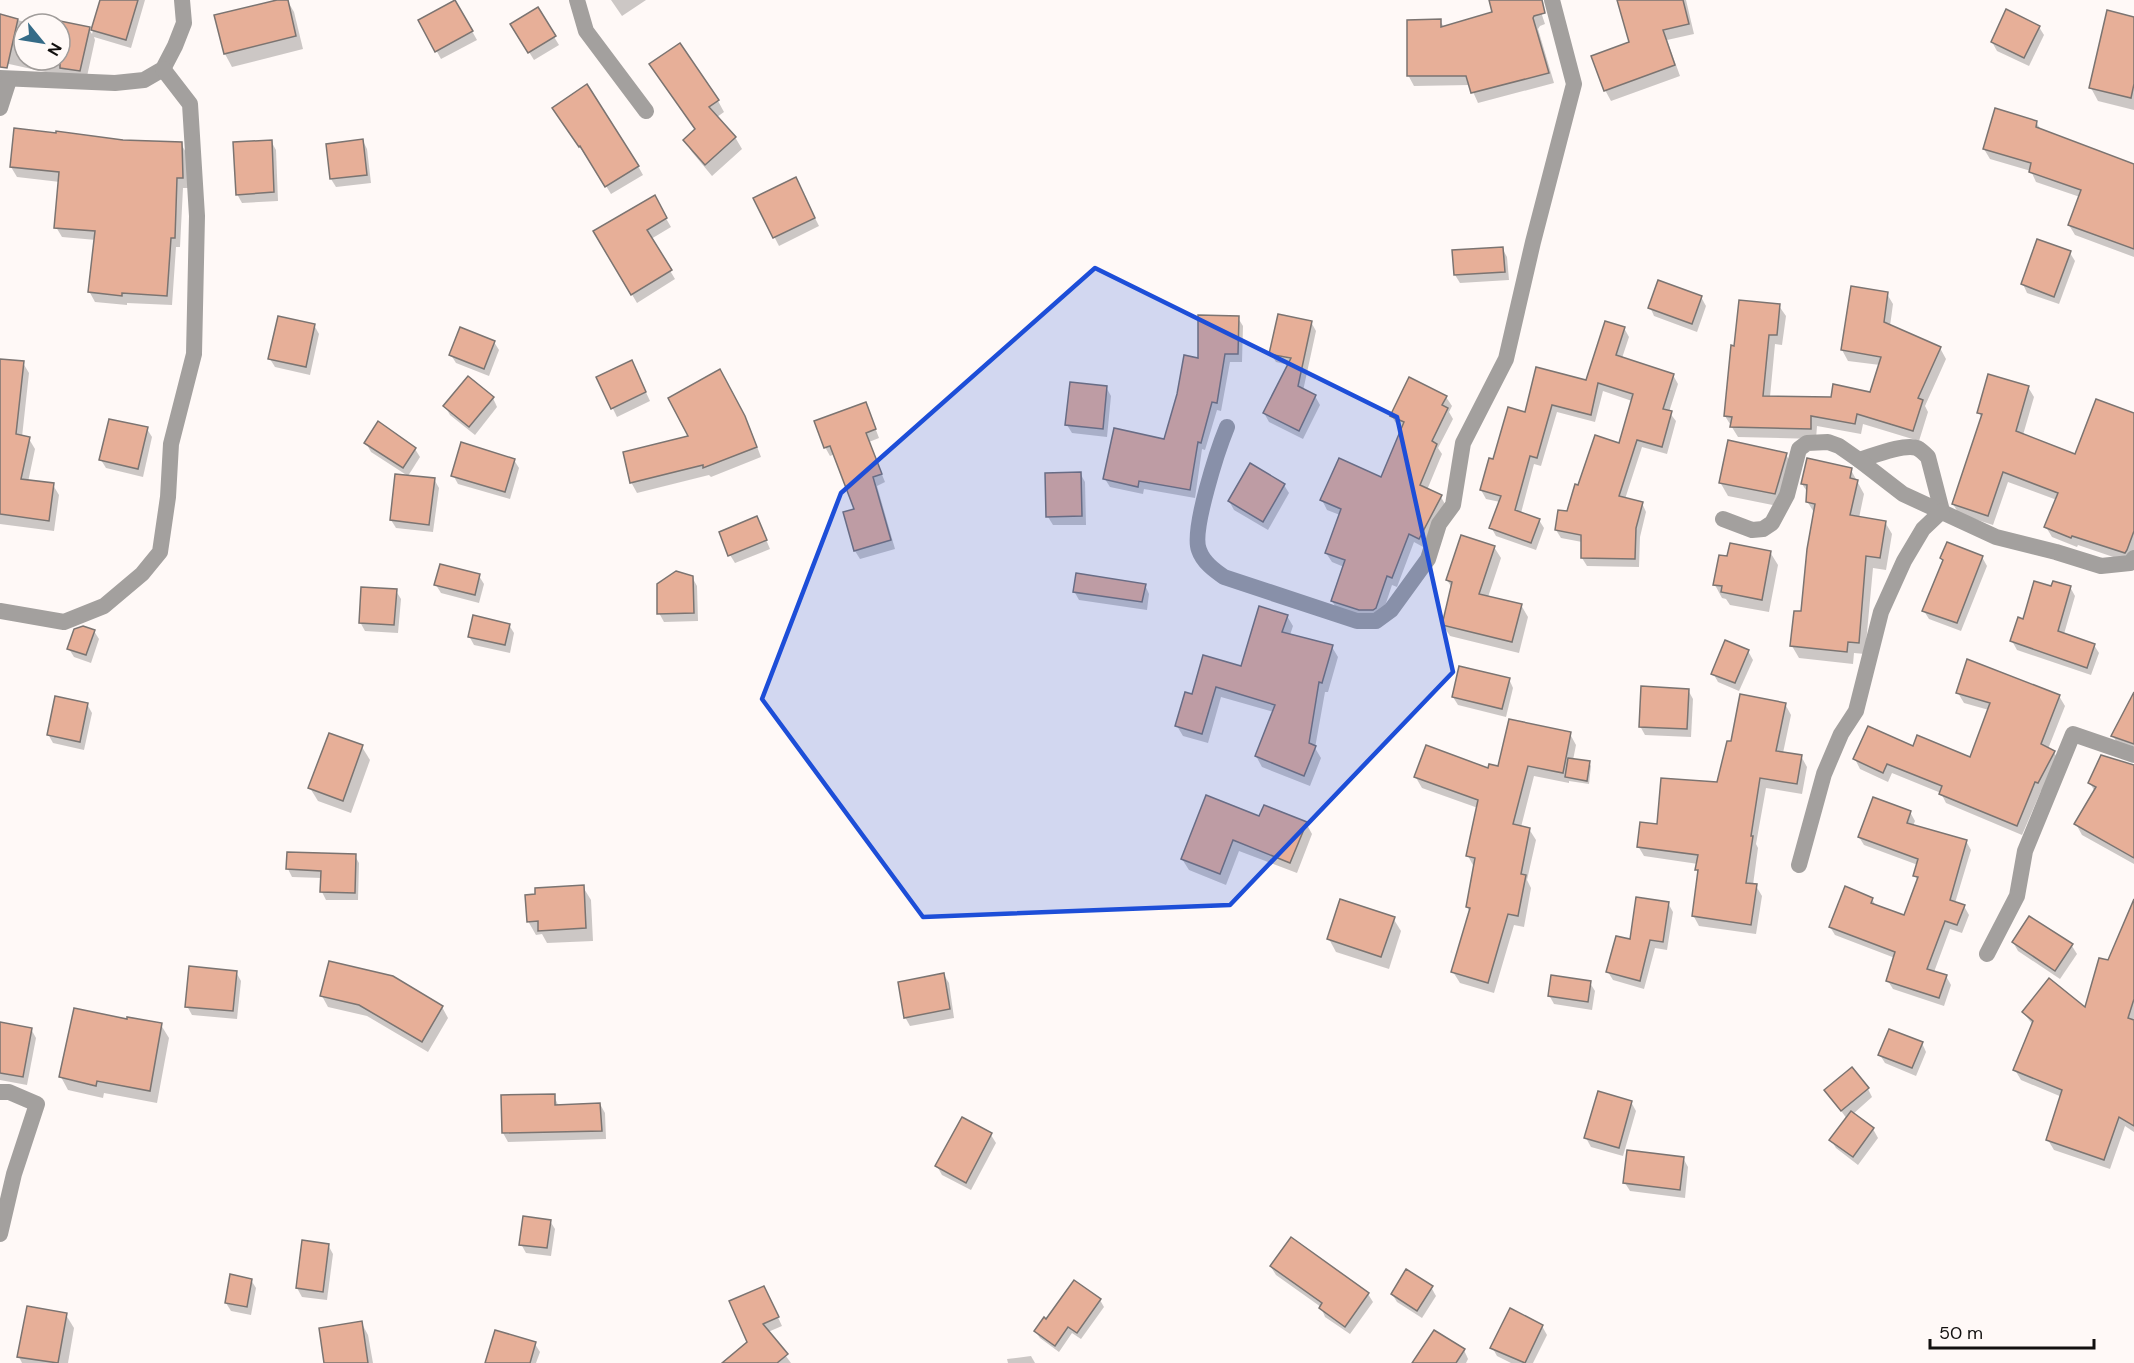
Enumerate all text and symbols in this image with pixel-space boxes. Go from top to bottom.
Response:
north arrow [12,12,72,72]
text: N [43,39,67,60]
scale bar [1930,1312,2094,1350]
text: 50 m [1939,1321,1983,1345]

